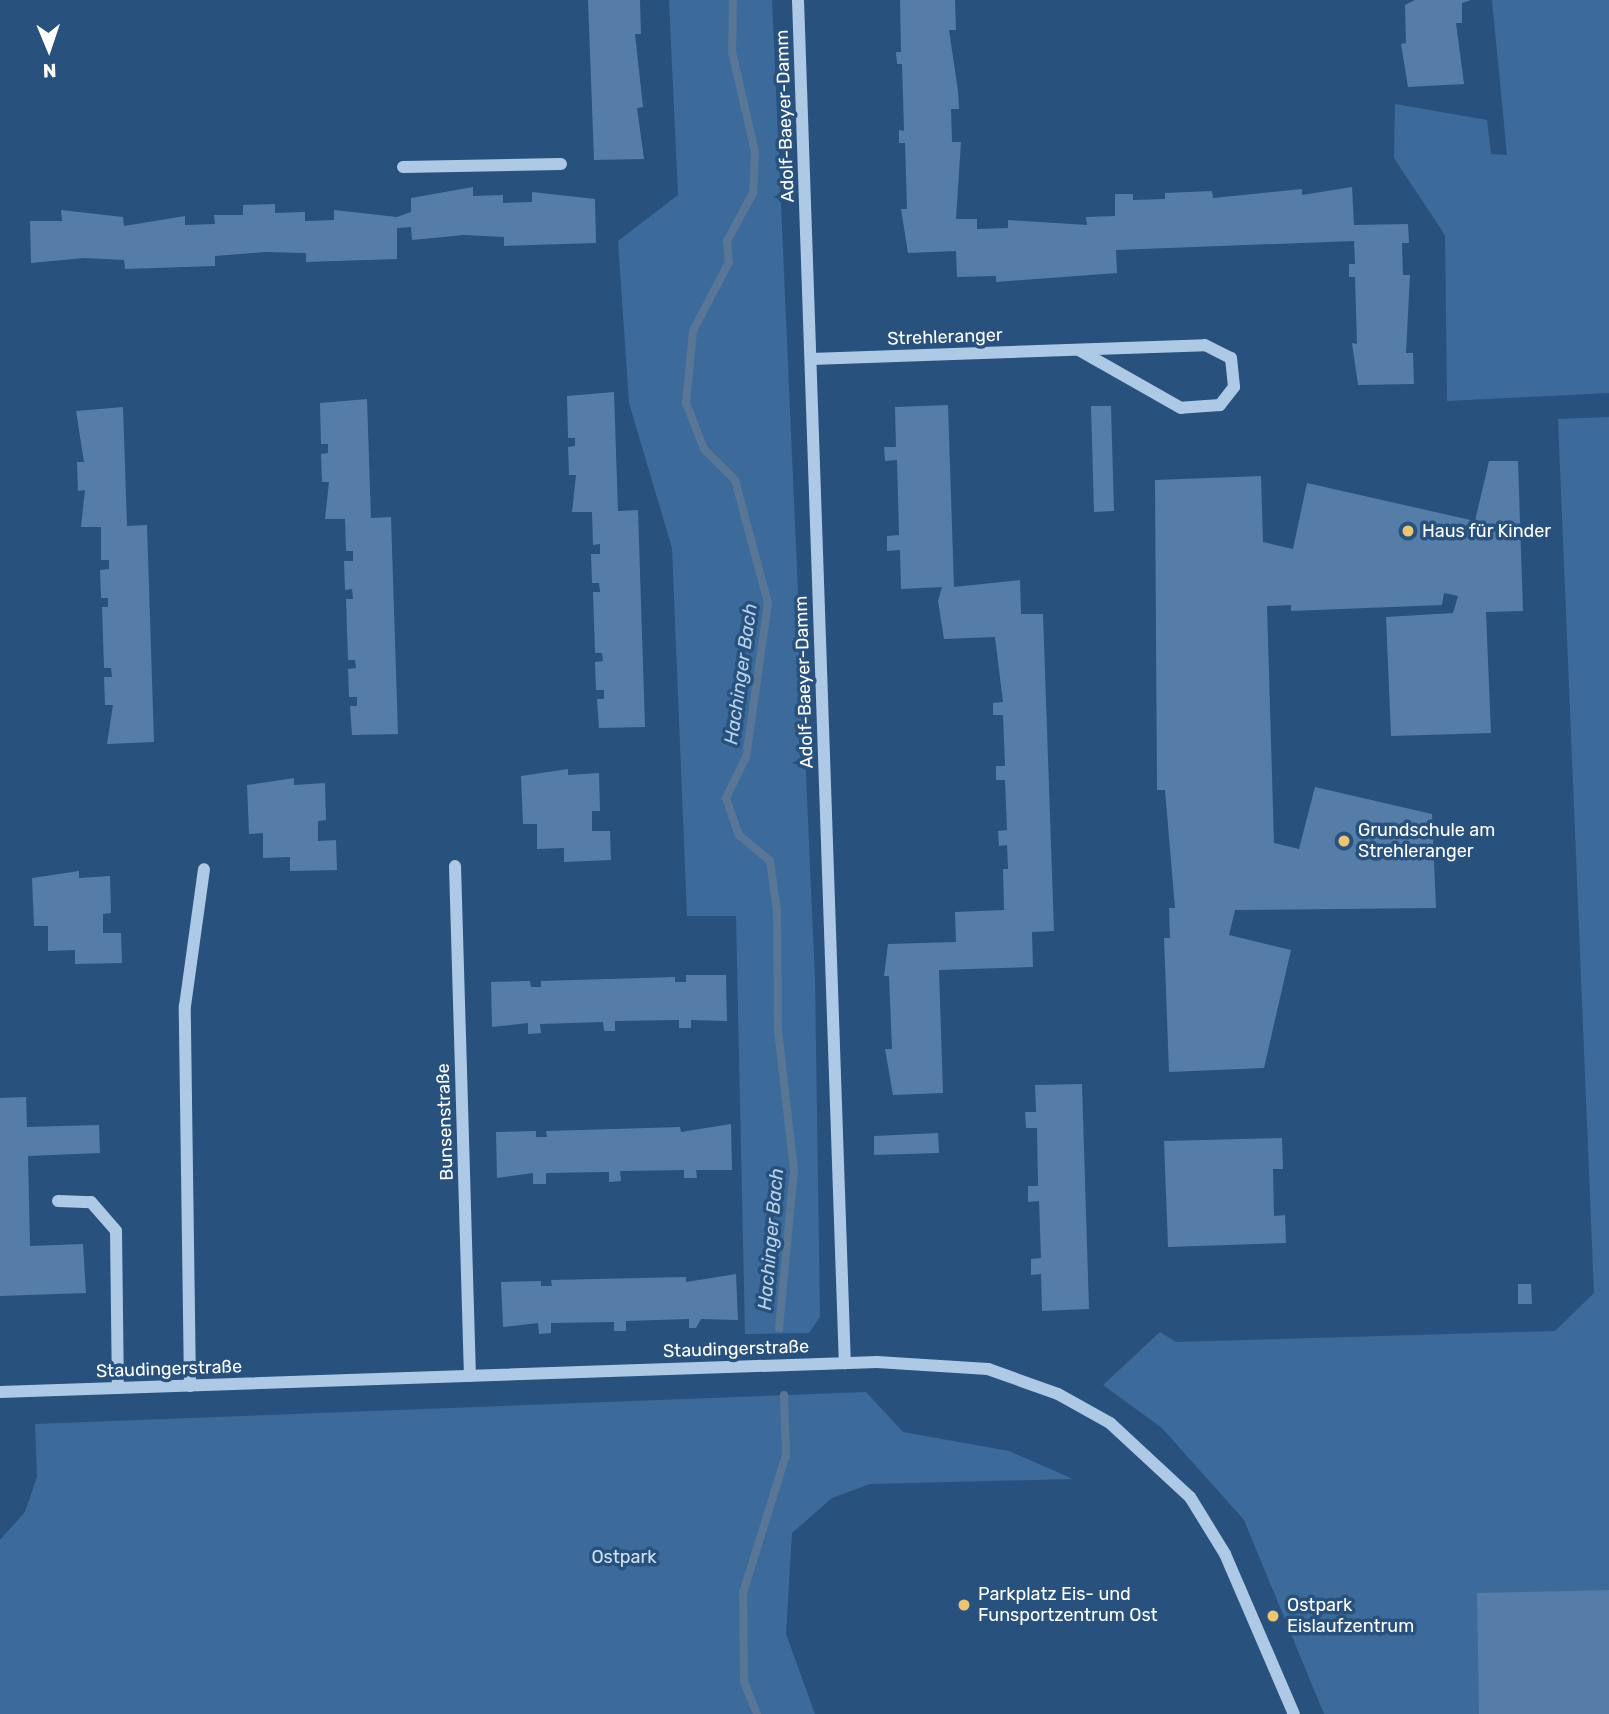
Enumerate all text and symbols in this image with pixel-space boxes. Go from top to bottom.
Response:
north arrow [14,14,84,84]
street label: Adolf-Baeyer-Damm [771,29,799,203]
text: N [43,59,57,82]
street label: Strehleranger [887,324,1003,350]
place label: Haus für Kinder [1422,520,1552,542]
marker: Haus für Kinder [1400,523,1416,539]
street label: Adolf-Baeyer-Damm [790,595,818,769]
water label: Hachinger Bach [720,602,762,746]
place label: Grundschule am Strehleranger [1358,820,1495,862]
marker: Grundschule am Strehleranger [1336,833,1352,849]
street label: Bunsenstraße [432,1063,458,1181]
water label: Hachinger Bach [753,1167,789,1311]
street label: Staudingerstraße [663,1336,809,1362]
street label: Staudingerstraße [96,1356,242,1382]
park label: Ostpark [591,1546,657,1568]
place label: Parkplatz Eis- und Funsportzentrum Ost [978,1584,1158,1626]
place label: Ostpark Eislaufzentrum [1287,1595,1414,1638]
marker: Parkplatz Eis- und Funsportzentrum Ost [956,1597,972,1613]
marker: Ostpark Eislaufzentrum [1265,1608,1281,1624]

